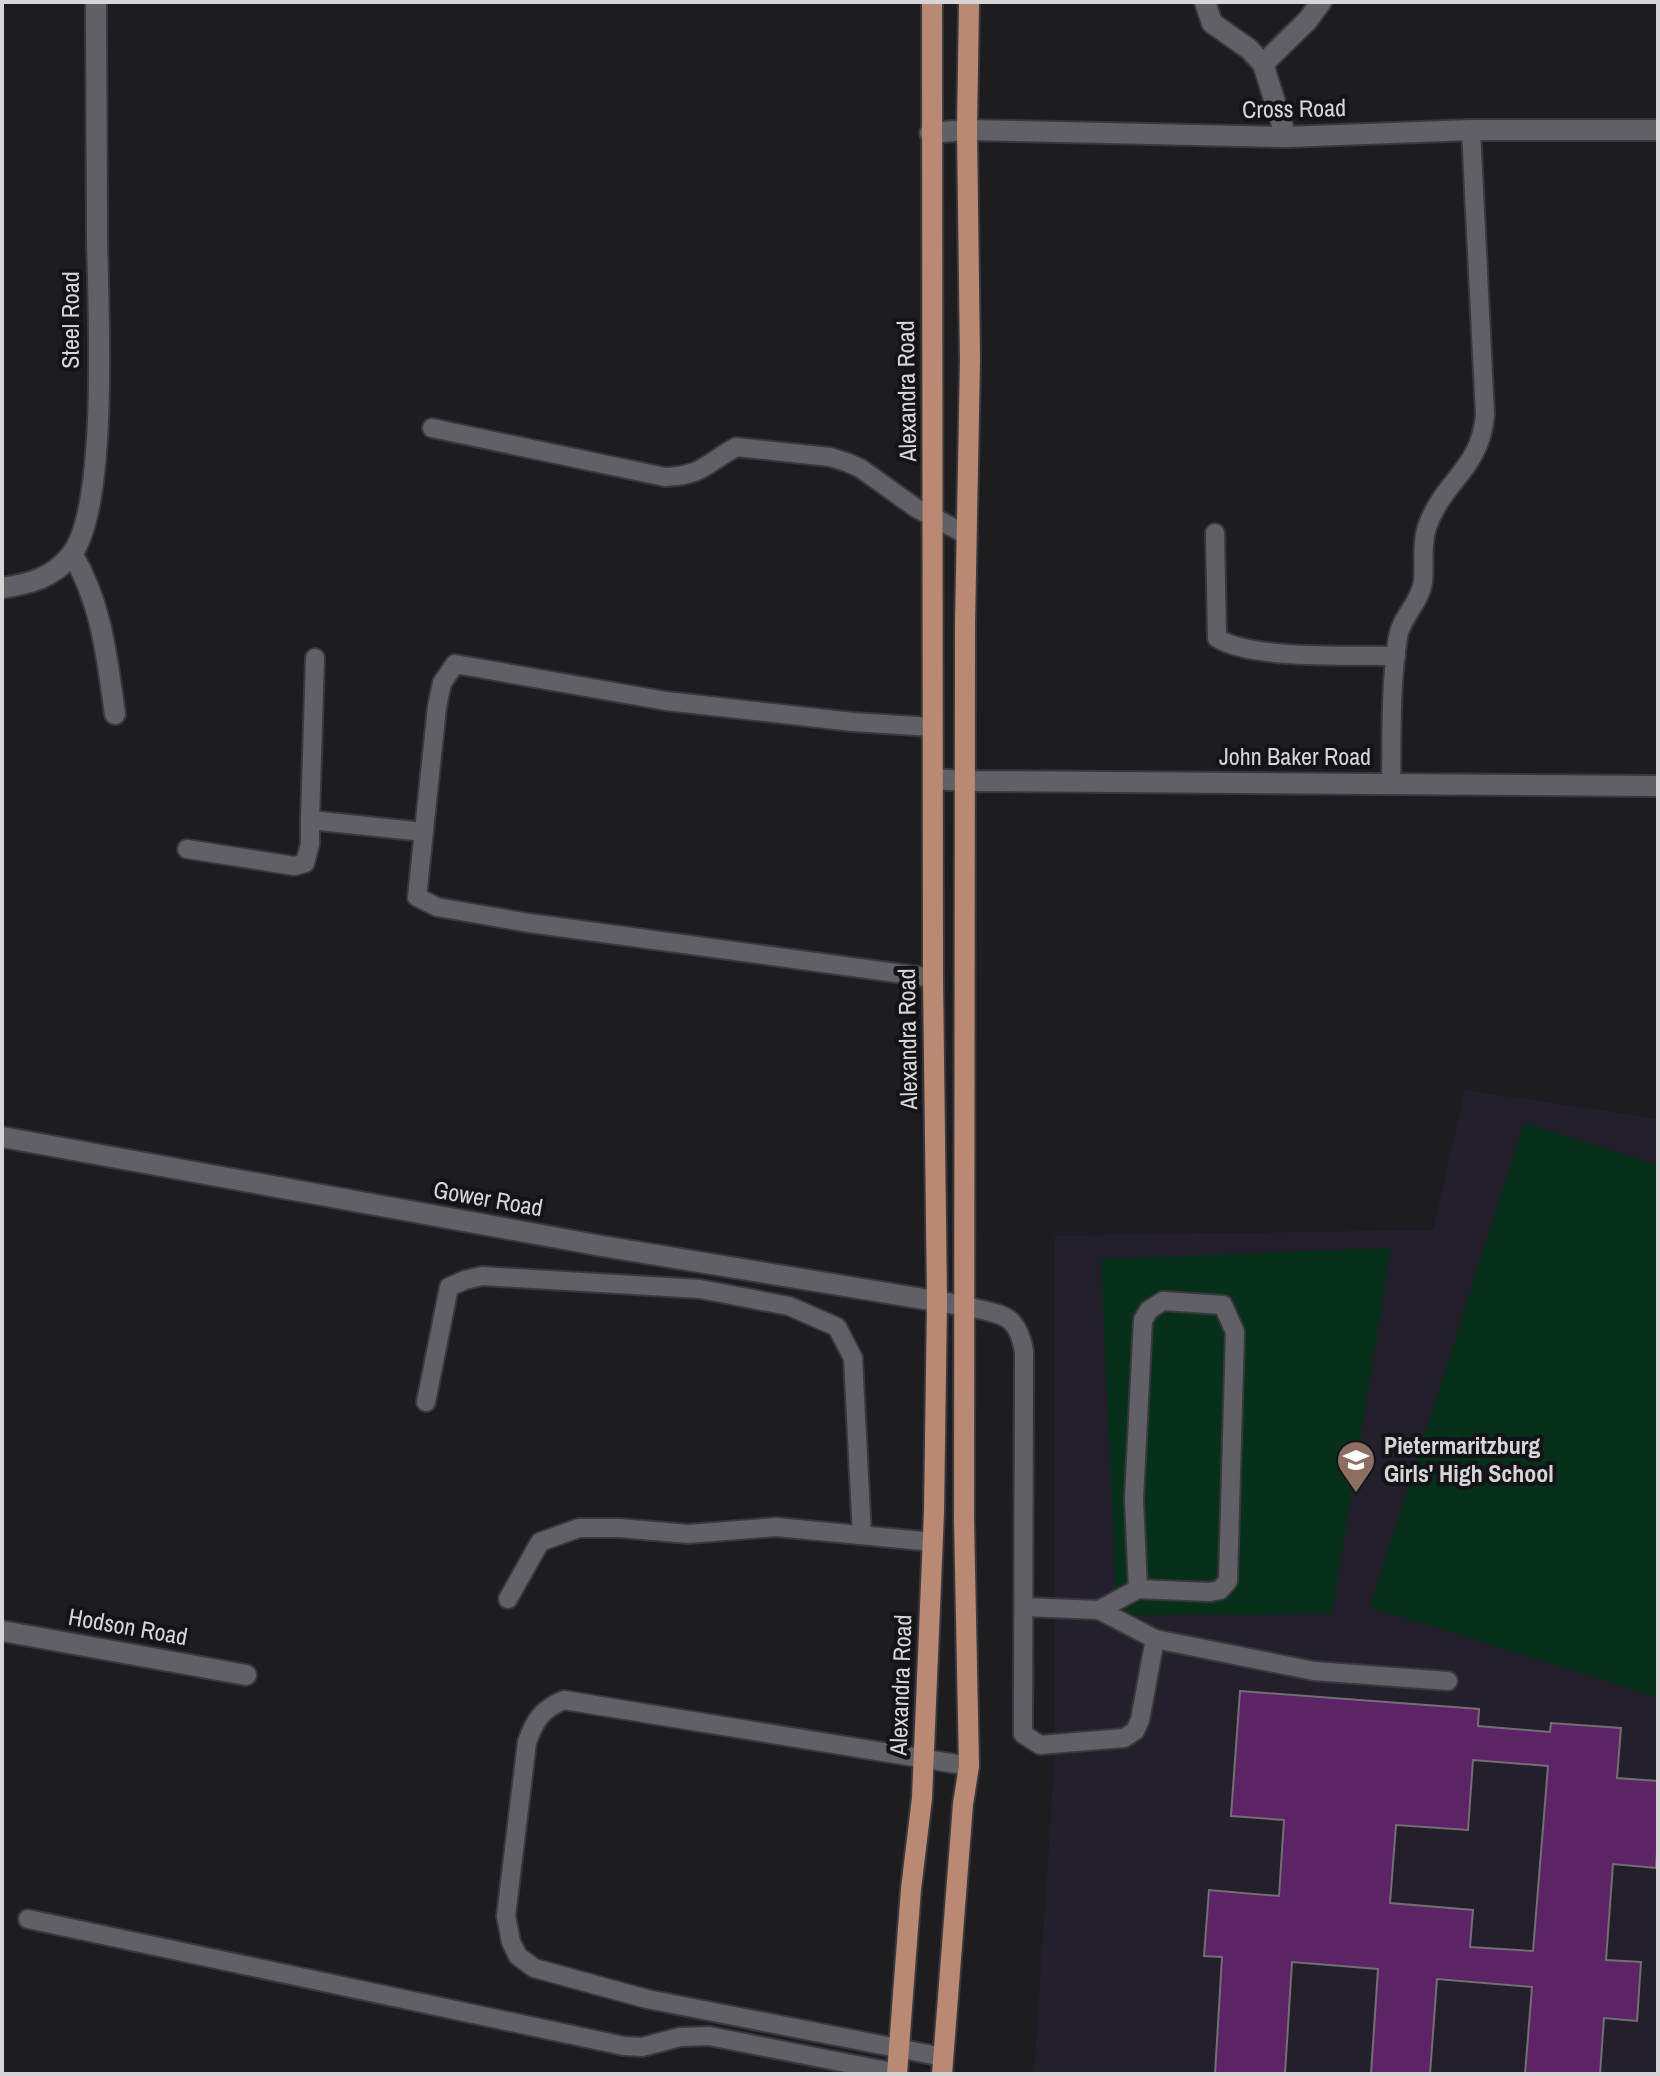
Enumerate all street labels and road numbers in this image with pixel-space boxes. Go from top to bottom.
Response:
street label: Cross Road [1242,91,1346,125]
street label: Steel Road [54,271,86,369]
street label: Alexandra Road [889,320,923,463]
street label: John Baker Road [1219,740,1371,772]
street label: Alexandra Road [890,968,924,1111]
street label: Gower Road [431,1173,545,1223]
street label: Hodson Road [66,1600,190,1652]
street label: Alexandra Road [882,1614,918,1757]

